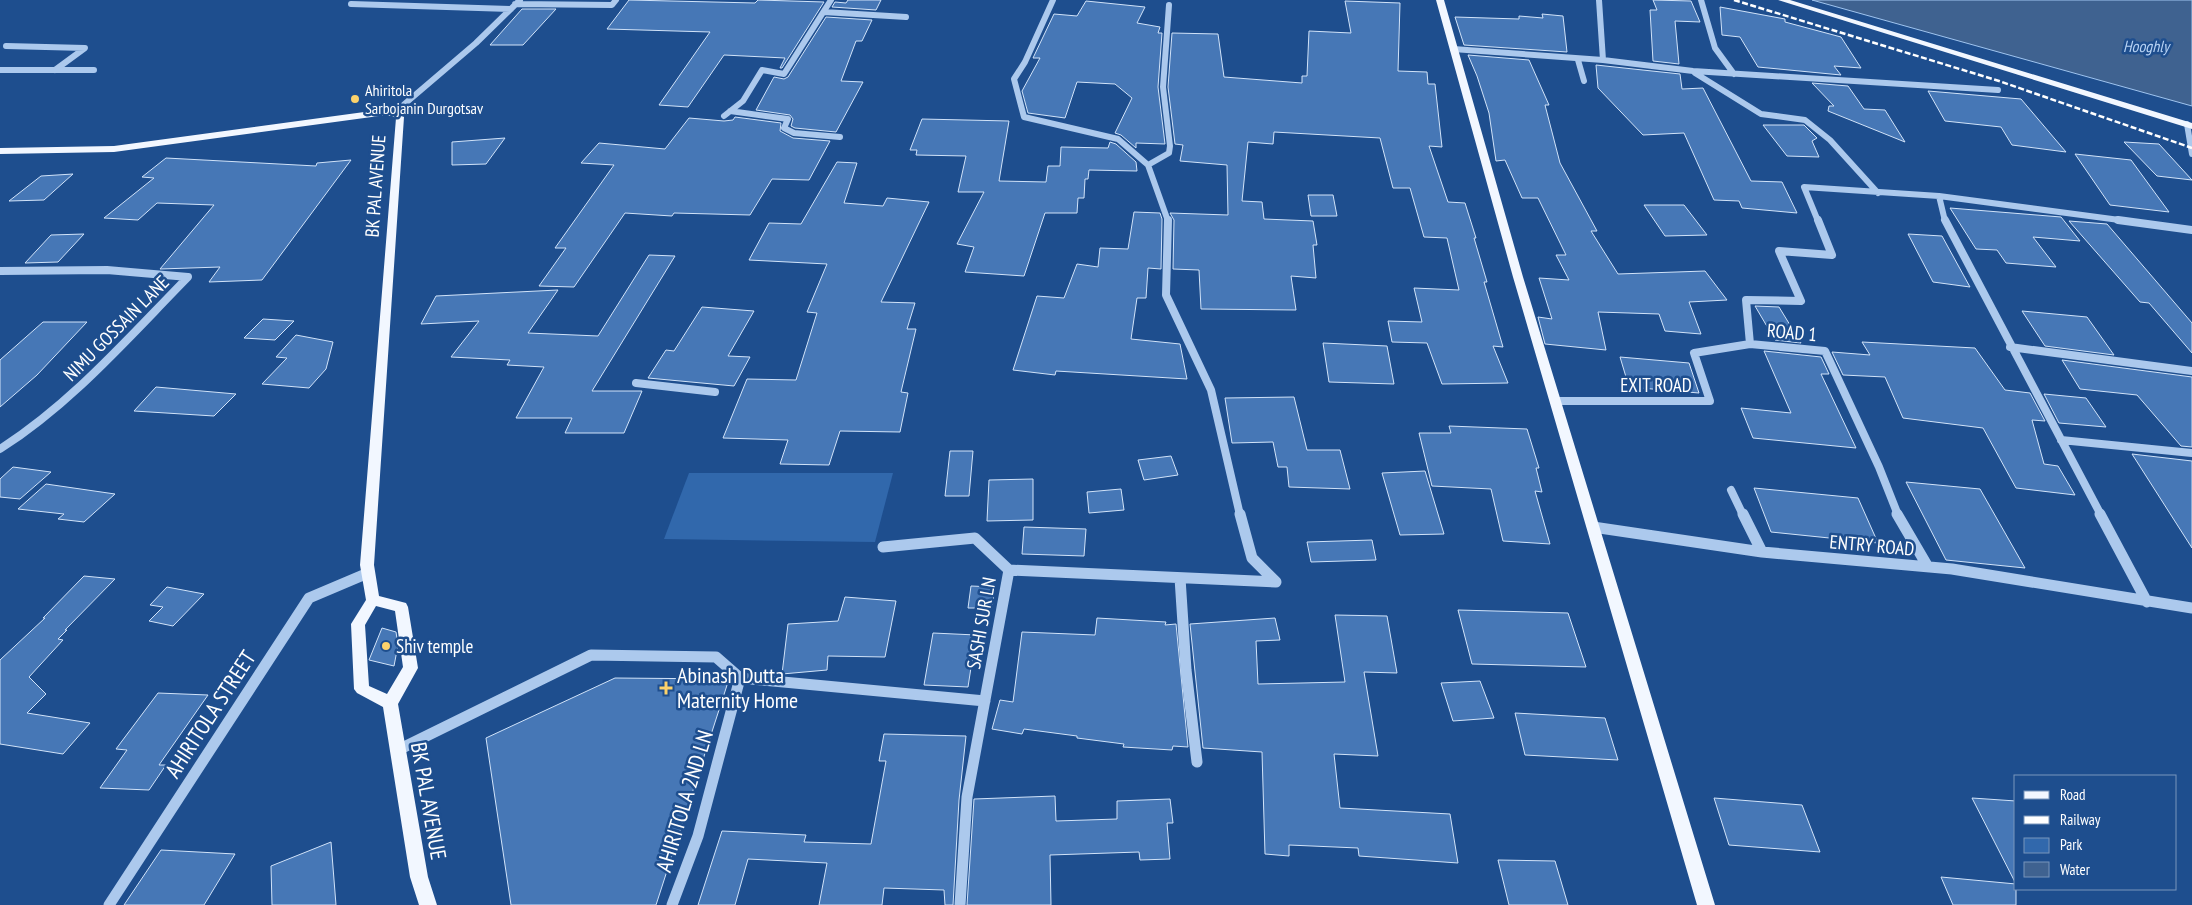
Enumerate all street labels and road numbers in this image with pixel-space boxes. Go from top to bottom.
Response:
street label: BK PAL AVENUE [359,134,391,238]
street label: NIMU GOSSAIN LANE [58,270,174,386]
street label: ROAD 1 [1766,318,1818,346]
street label: EXIT ROAD [1620,373,1692,397]
street label: ENTRY ROAD [1829,529,1915,561]
street label: SASHI SUR LN [961,575,1001,671]
street label: AHIRITOLA STREET [158,645,262,783]
street label: AHIRITOLA 2ND LN [649,727,719,875]
street label: BK PAL AVENUE [405,740,453,862]

